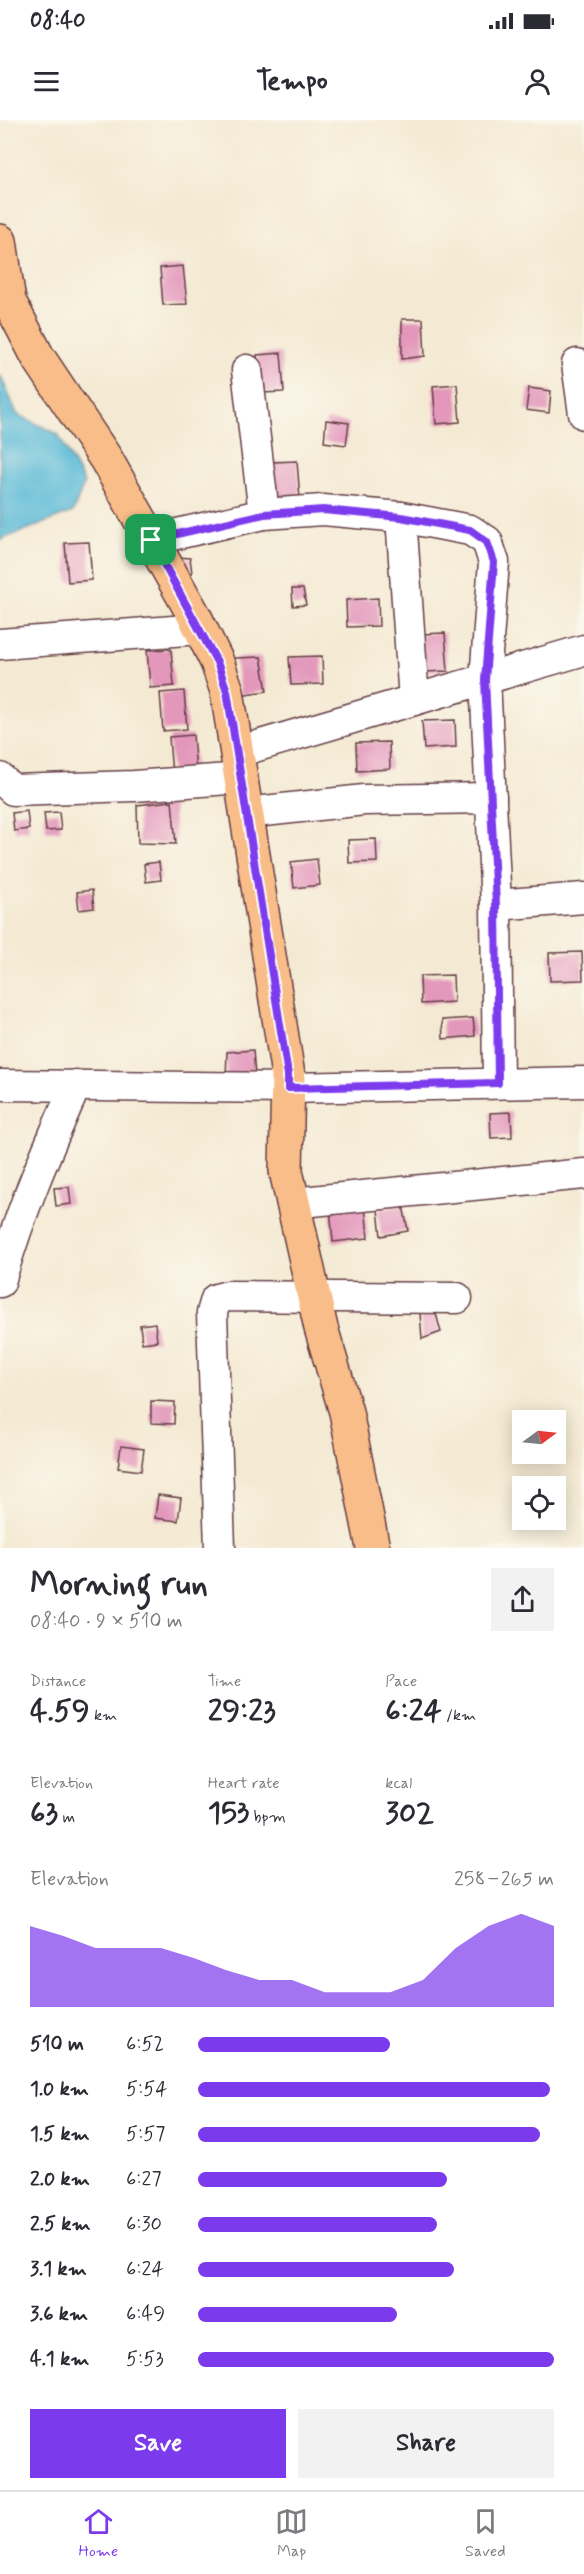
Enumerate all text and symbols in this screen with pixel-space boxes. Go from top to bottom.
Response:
text: 08:40 [30,7,86,35]
text: Tempo [256,64,328,99]
icon: menu [30,65,63,98]
icon: person [521,65,554,98]
pin [125,514,176,565]
icon: arrive [134,523,167,556]
north arrow [512,1410,566,1464]
map controls [512,1410,566,1530]
button: locate [512,1476,566,1530]
text: Morning run [30,1563,208,1607]
button: share [491,1568,554,1631]
text: 08:40 · 9 × 510 m [30,1608,183,1635]
text: Distance [30,1671,86,1692]
text: Time [208,1671,241,1692]
text: Pace [385,1671,417,1692]
text: 4.59 [30,1692,90,1731]
text: 29:23 [208,1692,276,1731]
text: 6:24 [385,1692,442,1731]
text: km [90,1705,117,1726]
text: /km [442,1705,476,1726]
text: Elevation [30,1773,93,1794]
text: Heart rate [208,1773,280,1794]
text: kcal [385,1773,412,1794]
text: 63 [30,1794,58,1833]
text: 153 [208,1794,249,1833]
text: 302 [385,1794,434,1833]
text: m [58,1807,75,1828]
text: bpm [249,1807,286,1828]
text: Elevation [30,1866,109,1893]
text: 258–265 m [454,1866,554,1893]
text: 510 m [30,2031,84,2058]
text: 6:52 [126,2031,164,2058]
text: 1.0 km [30,2076,89,2103]
text: 5:54 [126,2076,167,2103]
text: 1.5 km [30,2121,90,2148]
text: 5:57 [126,2121,165,2148]
text: 2.0 km [30,2166,90,2193]
text: 6:27 [126,2166,161,2193]
text: 2.5 km [30,2211,91,2238]
text: 6:30 [126,2211,162,2238]
text: 3.1 km [30,2256,87,2283]
text: 6:24 [126,2256,164,2283]
text: 3.6 km [30,2301,88,2328]
text: 6:49 [126,2301,165,2328]
text: 4.1 km [30,2346,89,2373]
text: 5:53 [126,2346,164,2373]
button: Save [30,2409,286,2478]
button: Share [298,2409,554,2478]
tab: Home [78,2505,118,2562]
tab: Map [275,2505,308,2562]
tab: Saved [465,2505,506,2562]

